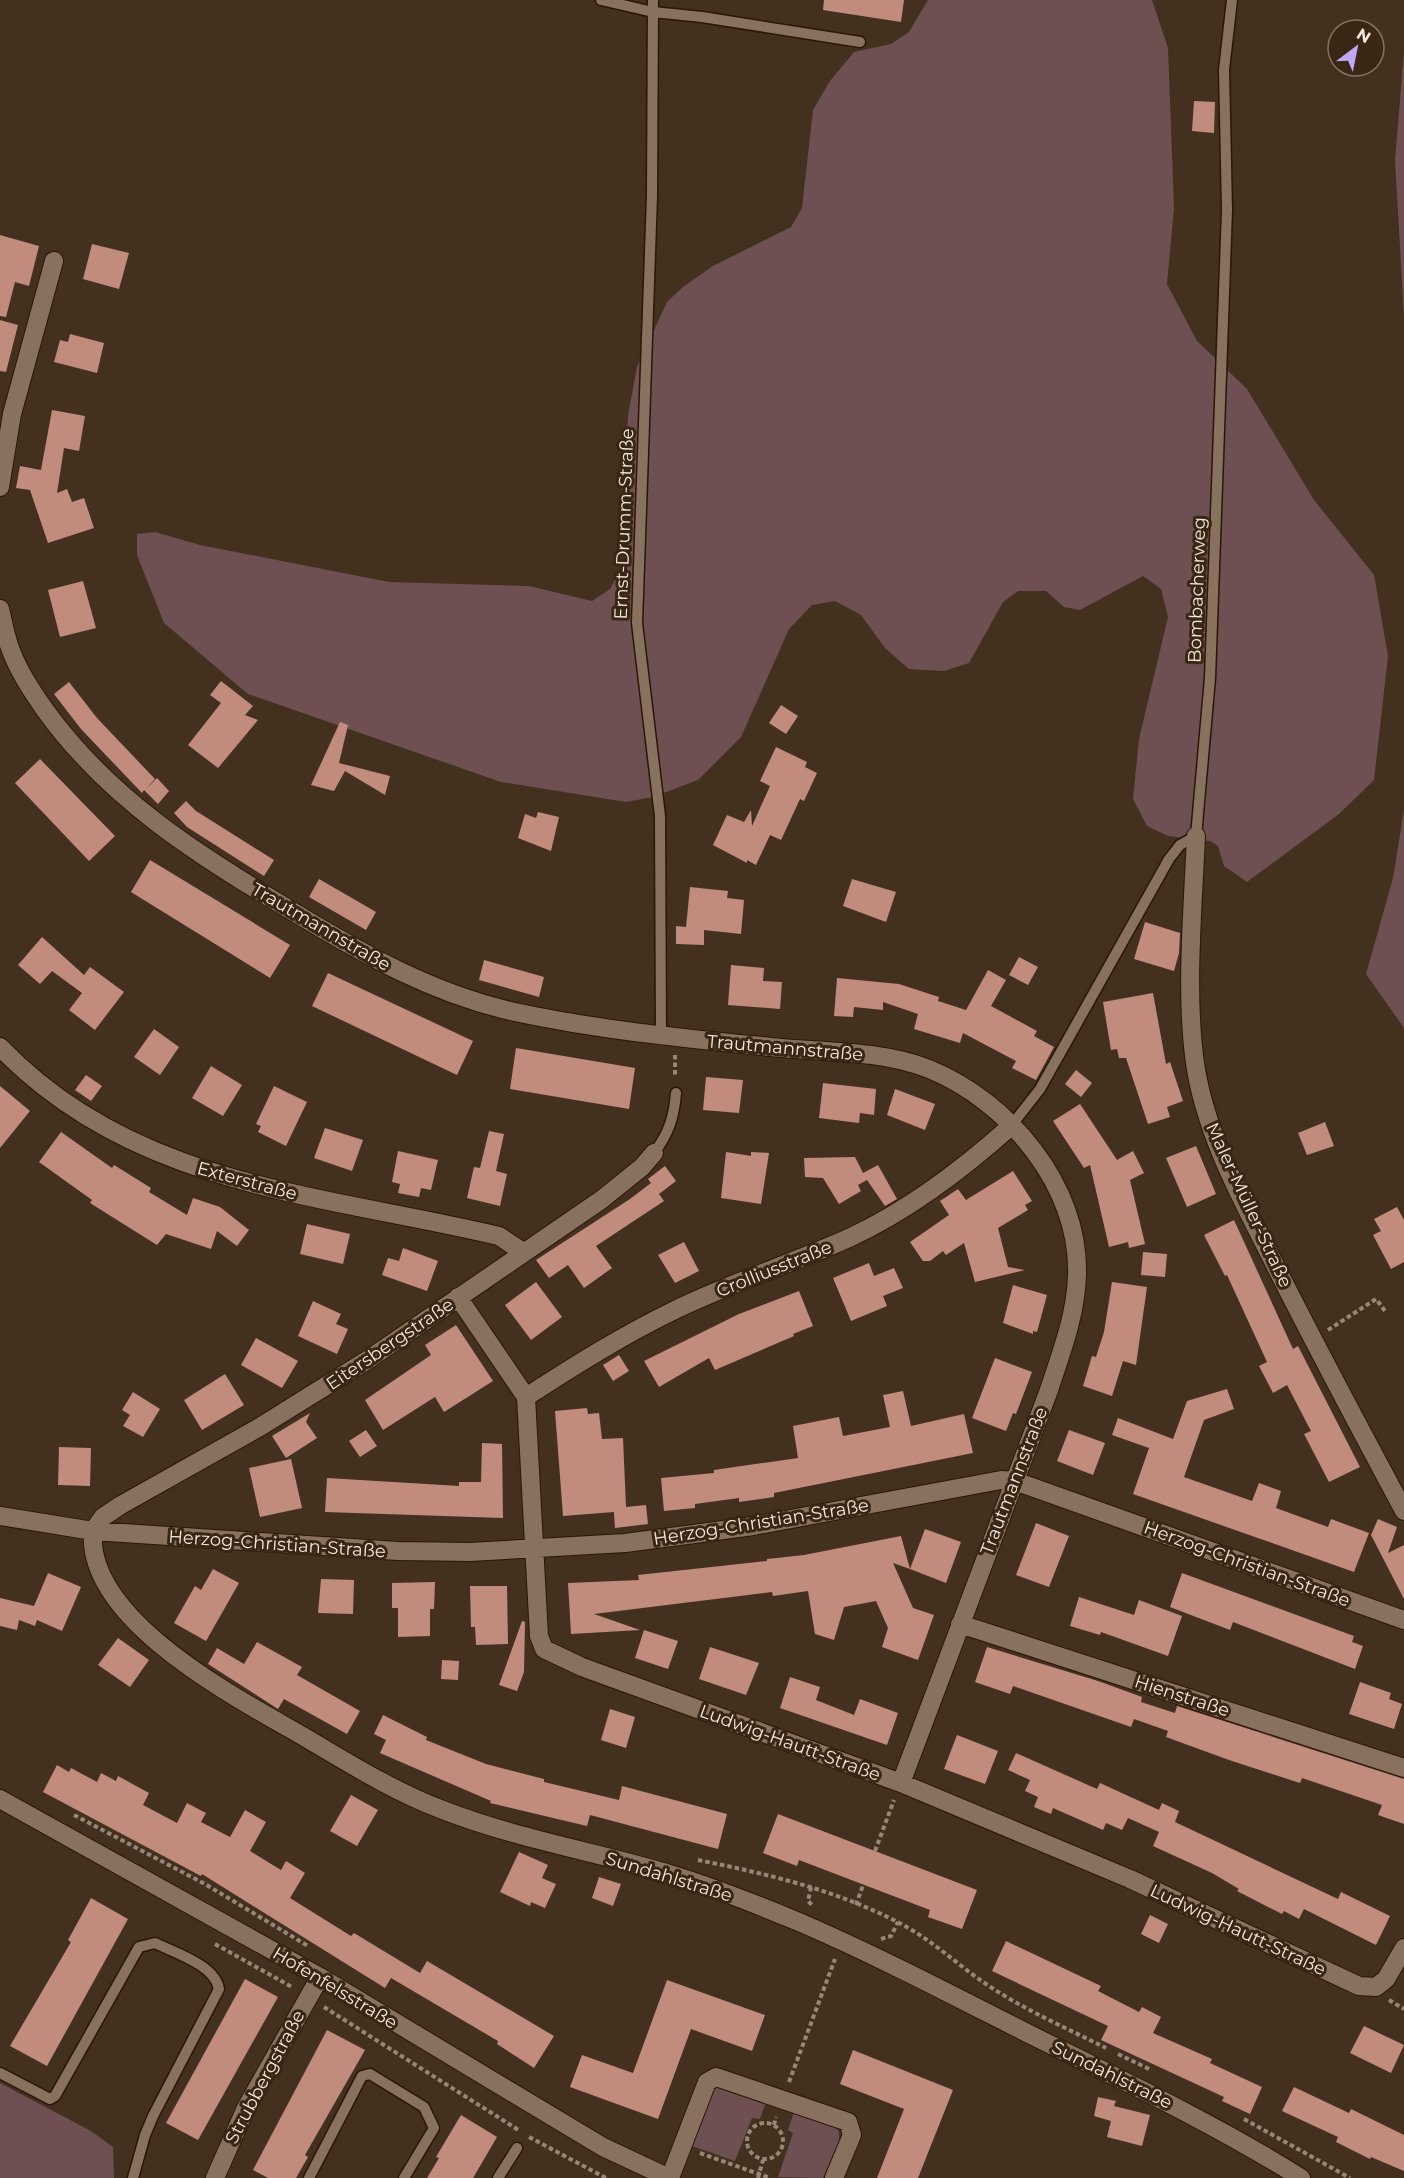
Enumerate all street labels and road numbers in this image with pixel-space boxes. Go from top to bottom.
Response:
street label: Ernst-Drumm-Straße [610,428,638,620]
street label: Bombacherweg [1183,517,1211,663]
street label: Trautmannstraße [248,878,394,976]
street label: Trautmannstraße [706,1030,864,1066]
street label: Maler-Müller-Straße [1201,1119,1297,1291]
street label: Exterstraße [195,1157,299,1205]
street label: Crolliusstraße [713,1236,835,1302]
street label: Eitersbergstraße [322,1293,458,1395]
street label: Trautmannstraße [976,1404,1052,1558]
street label: Herzog-Christian-Straße [652,1494,870,1550]
street label: Herzog-Christian-Straße [1141,1516,1353,1612]
street label: Herzog-Christian-Straße [168,1525,387,1563]
street label: Hienstraße [1132,1670,1232,1722]
street label: Ludwig-Hautt-Straße [696,1700,884,1786]
street label: Sundahlstraße [603,1847,735,1907]
street label: Ludwig-Hautt-Straße [1147,1880,1329,1980]
street label: Hofenfelsstraße [269,1942,401,2034]
street label: Strubbergstraße [220,2006,310,2148]
street label: Sundahlstraße [1048,2036,1176,2114]

